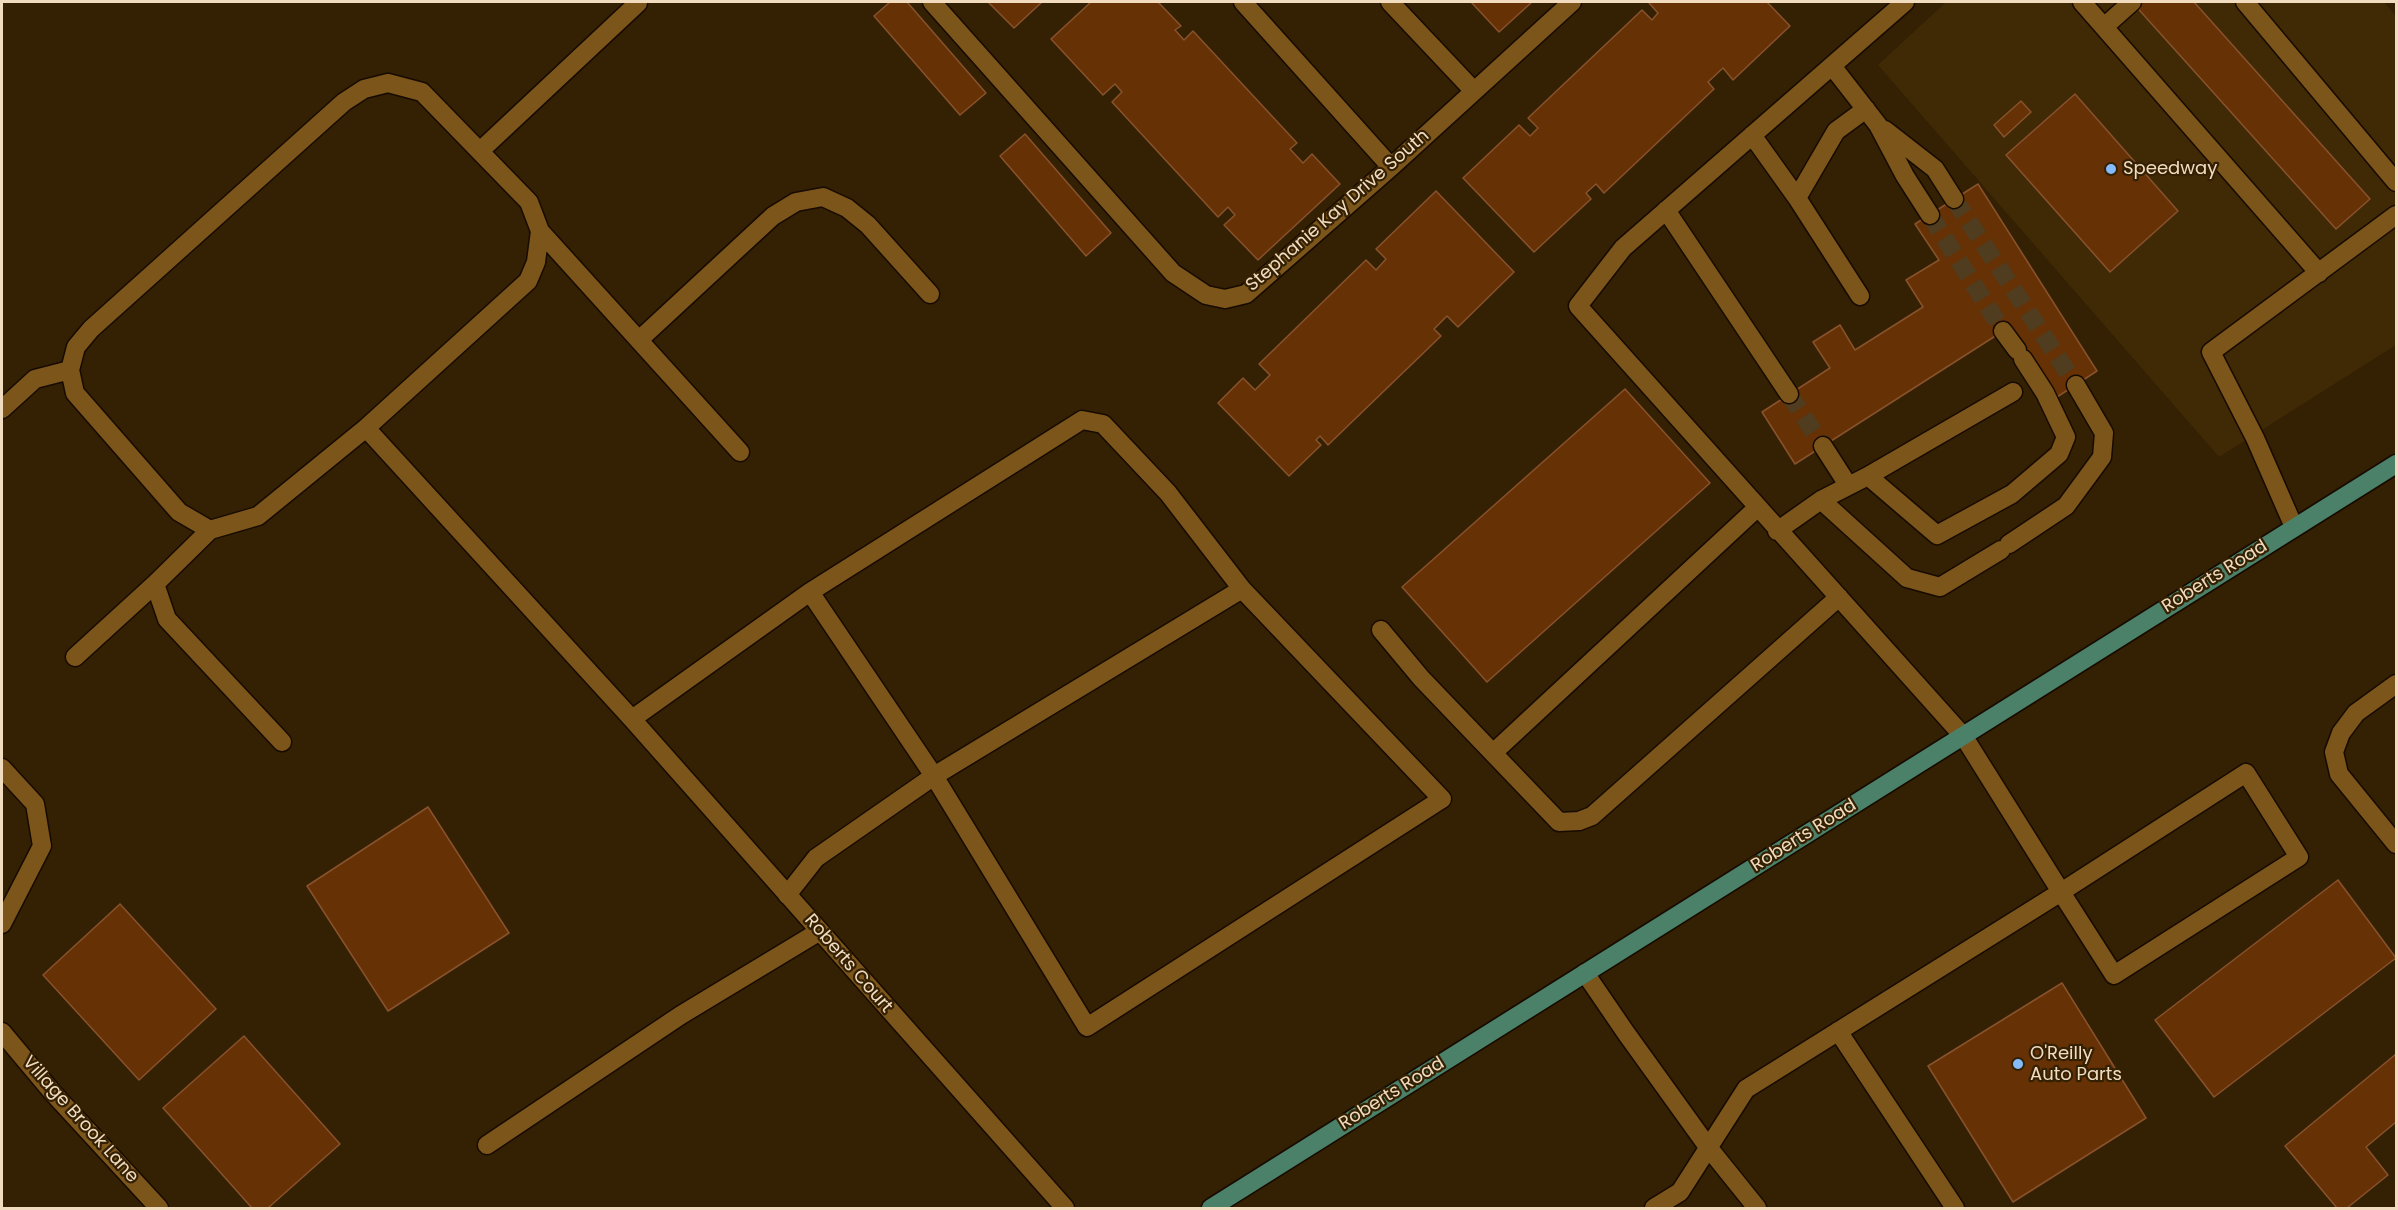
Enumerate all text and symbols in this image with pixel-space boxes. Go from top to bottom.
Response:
street label: Stephanie Kay Drive South [1242,126,1434,296]
place label: Speedway [2123,158,2217,180]
marker: Speedway [2104,162,2118,176]
street label: Roberts Road [2158,536,2272,618]
street label: Roberts Road [1747,795,1861,877]
street label: Roberts Court [799,910,897,1018]
place label: O'Reilly Auto Parts [2030,1043,2122,1086]
street label: Village Brook Lane [17,1052,143,1188]
street label: Roberts Road [1335,1053,1449,1135]
marker: O'Reilly Auto Parts [2011,1057,2025,1071]

